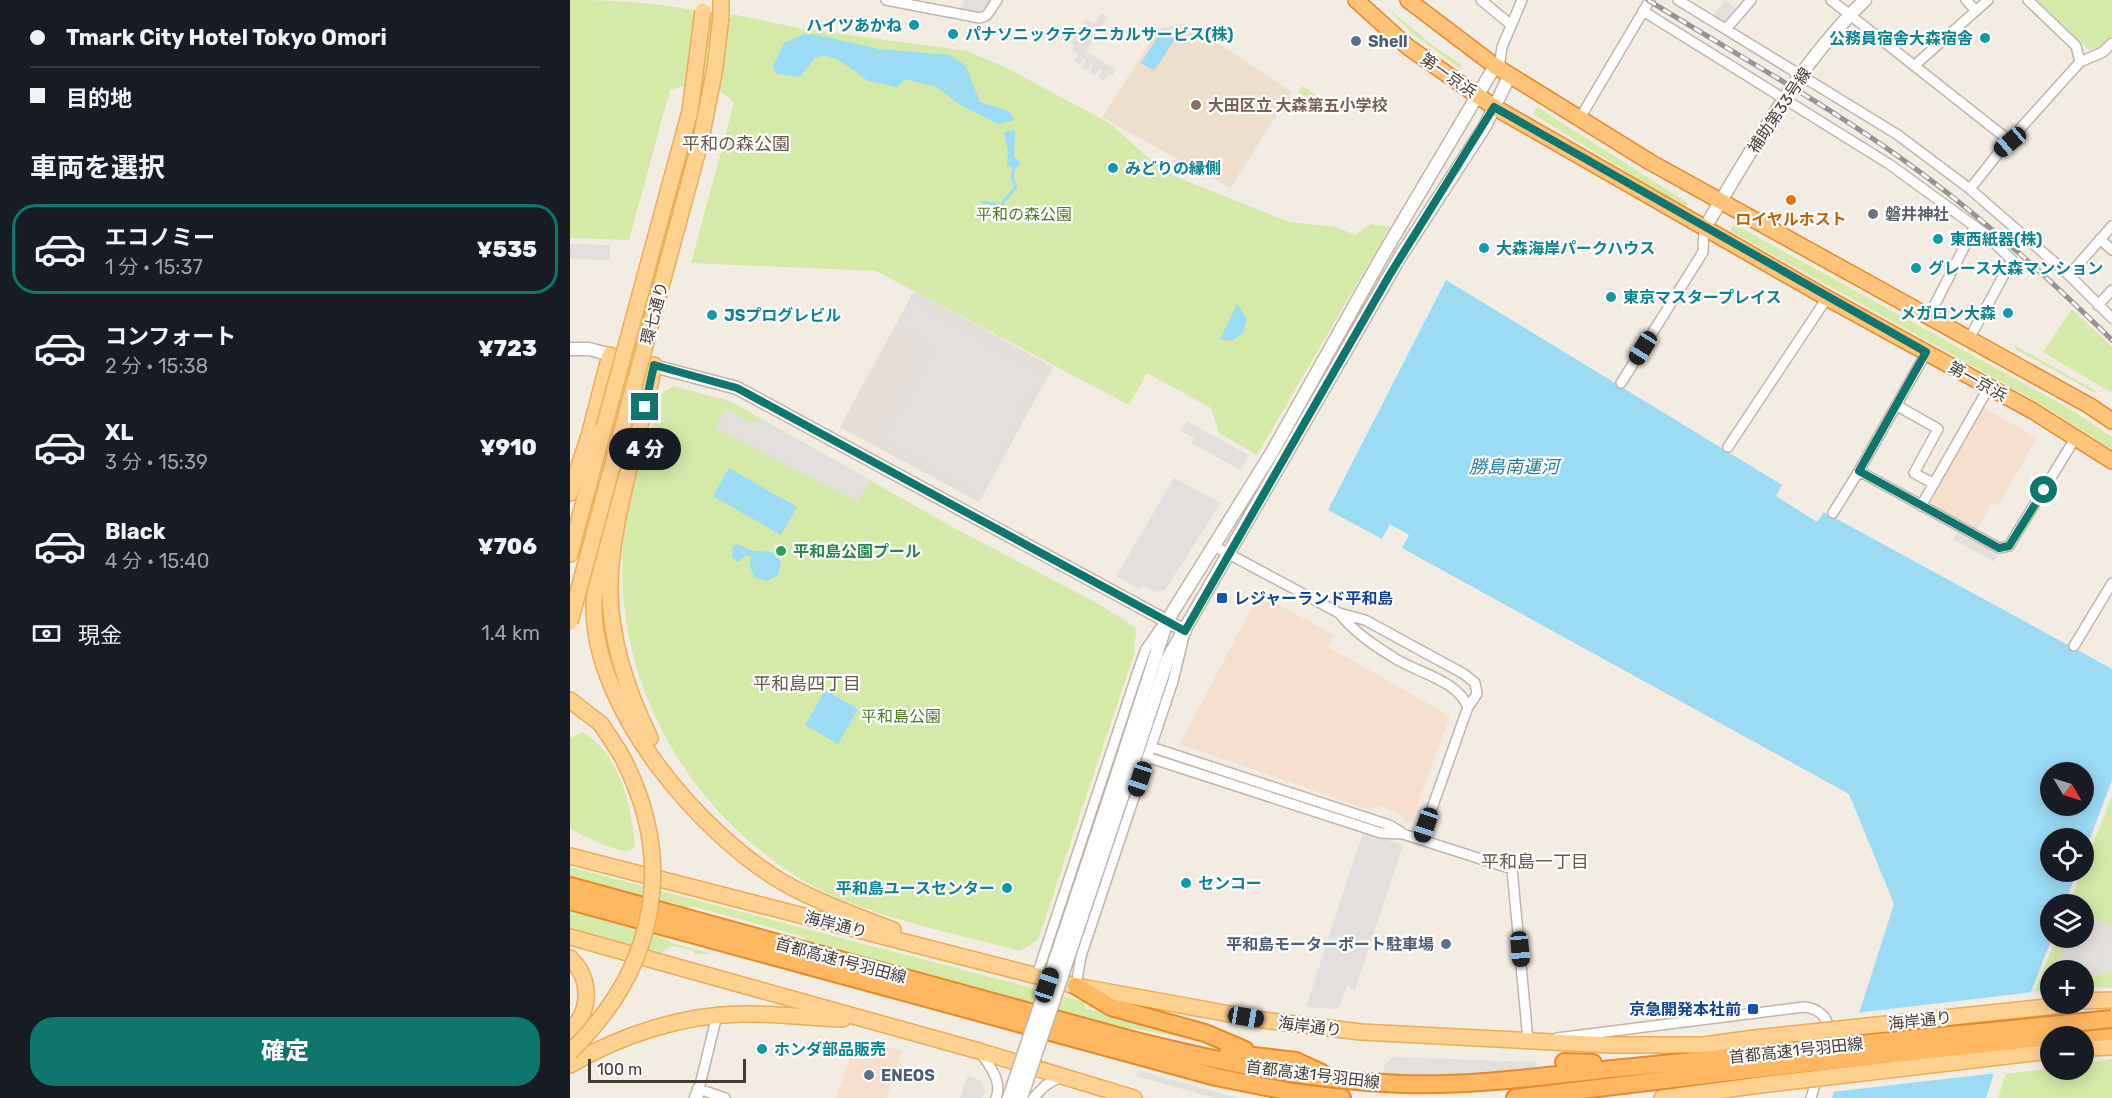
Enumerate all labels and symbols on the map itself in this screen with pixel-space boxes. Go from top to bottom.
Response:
place label: ハイツあかね [806,16,902,35]
marker: ハイツあかね [907,18,921,32]
place label: パナソニックテクニカルサービス(株) [965,25,1233,44]
marker: パナソニックテクニカルサービス(株) [946,27,960,41]
place label: 公務員宿舎大森宿舎 [1829,29,1973,48]
marker: 公務員宿舎大森宿舎 [1978,31,1992,45]
place label: Shell [1368,32,1408,51]
marker: Shell [1349,34,1363,48]
street label: 第一京浜 [1417,49,1480,102]
street label: 補助第33号線 [1744,64,1815,157]
place label: 大田区立 大森第五小学校 [1208,96,1387,115]
marker: 大田区立 大森第五小学校 [1189,98,1203,112]
car [1990,124,2030,160]
district label: 平和の森公園 [682,133,790,155]
place label: みどりの縁側 [1125,159,1221,178]
marker: みどりの縁側 [1106,161,1120,175]
marker: ロイヤルホスト [1784,193,1798,207]
park label: 平和の森公園 [976,205,1072,224]
place label: 磐井神社 [1885,205,1949,224]
marker: 磐井神社 [1866,207,1880,221]
place label: ロイヤルホスト [1735,210,1847,229]
place label: 東西紙器(株) [1950,230,2042,249]
marker: 東西紙器(株) [1931,232,1945,246]
place label: 大森海岸パークハウス [1496,239,1655,258]
marker: 大森海岸パークハウス [1477,241,1491,255]
place label: グレース大森マンション [1928,259,2103,278]
marker: グレース大森マンション [1909,261,1923,275]
street label: 環七通り [637,280,672,347]
place label: 東京マスタープレイス [1623,288,1782,307]
marker: 東京マスタープレイス [1604,290,1618,304]
place label: メガロン大森 [1900,304,1996,323]
place label: JSプログレビル [724,306,841,325]
marker: メガロン大森 [2001,306,2015,320]
marker: JSプログレビル [705,308,719,322]
car [1626,328,1660,368]
street label: 第一京浜 [1945,358,2010,405]
route end [631,393,658,420]
callout: 4 分 [609,428,681,470]
water label: 勝島南運河 [1469,456,1562,478]
route start [2030,476,2057,503]
place label: 平和島公園プール [793,542,921,561]
marker: 平和島公園プール [774,544,788,558]
place label: レジャーランド平和島 [1234,589,1393,608]
marker: レジャーランド平和島 [1215,591,1229,605]
district label: 平和島四丁目 [753,673,861,695]
park label: 平和島公園 [861,707,941,726]
car [1126,759,1154,799]
north arrow [2040,762,2094,816]
car [1412,805,1440,845]
district label: 平和島一丁目 [1481,851,1589,873]
place label: センコー [1198,874,1262,893]
marker: センコー [1179,876,1193,890]
place label: 平和島ユースセンター [836,879,995,898]
marker: 平和島ユースセンター [1000,881,1014,895]
street label: 海岸通り [803,908,869,941]
car [1509,930,1531,968]
street label: 首都高速1号羽田線 [773,934,908,987]
place label: 平和島モーターボート駐車場 [1226,935,1434,954]
marker: 平和島モーターボート駐車場 [1439,937,1453,951]
car [1033,965,1061,1005]
place label: 京急開発本社前 [1629,1000,1741,1019]
marker: 京急開発本社前 [1746,1002,1760,1016]
car [1227,1005,1265,1029]
street label: 海岸通り [1887,1008,1953,1033]
street label: 海岸通り [1277,1013,1343,1040]
street label: 首都高速1号羽田線 [1728,1034,1864,1067]
place label: ホンダ部品販売 [774,1040,886,1059]
marker: ホンダ部品販売 [755,1042,769,1056]
scale bar [588,1056,746,1084]
street label: 首都高速1号羽田線 [1245,1057,1381,1092]
place label: ENEOS [881,1066,935,1085]
marker: ENEOS [862,1068,876,1082]

